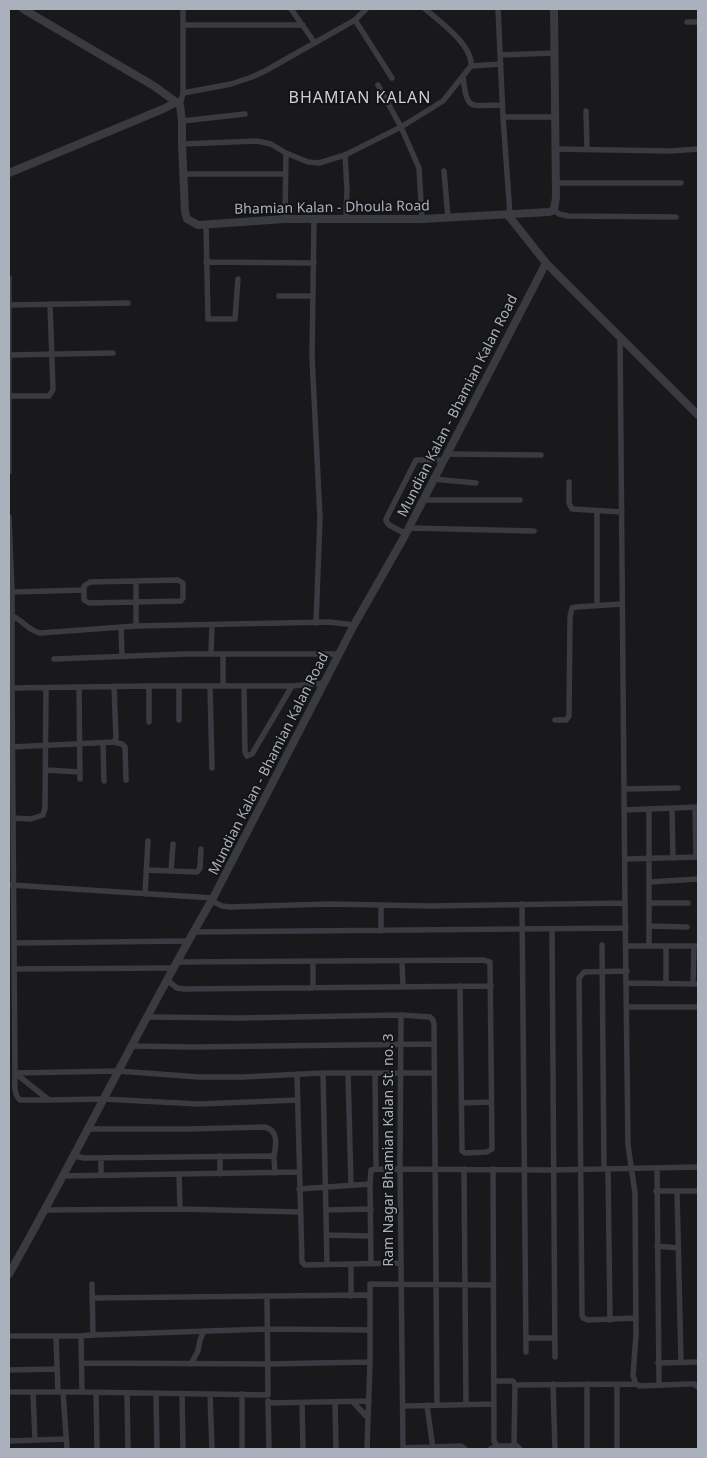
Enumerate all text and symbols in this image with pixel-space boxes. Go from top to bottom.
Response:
district label: BHAMIAN KALAN [287,88,433,108]
street label: Bhamian Kalan - Dhoula Road [234,198,430,218]
street label: Mundian Kalan - Bhamian Kalan Road [394,292,522,520]
street label: Mundian Kalan - Bhamian Kalan Road [205,650,333,878]
street label: Ram Nagar Bhamian Kalan St. no. 3 [381,1033,397,1267]

